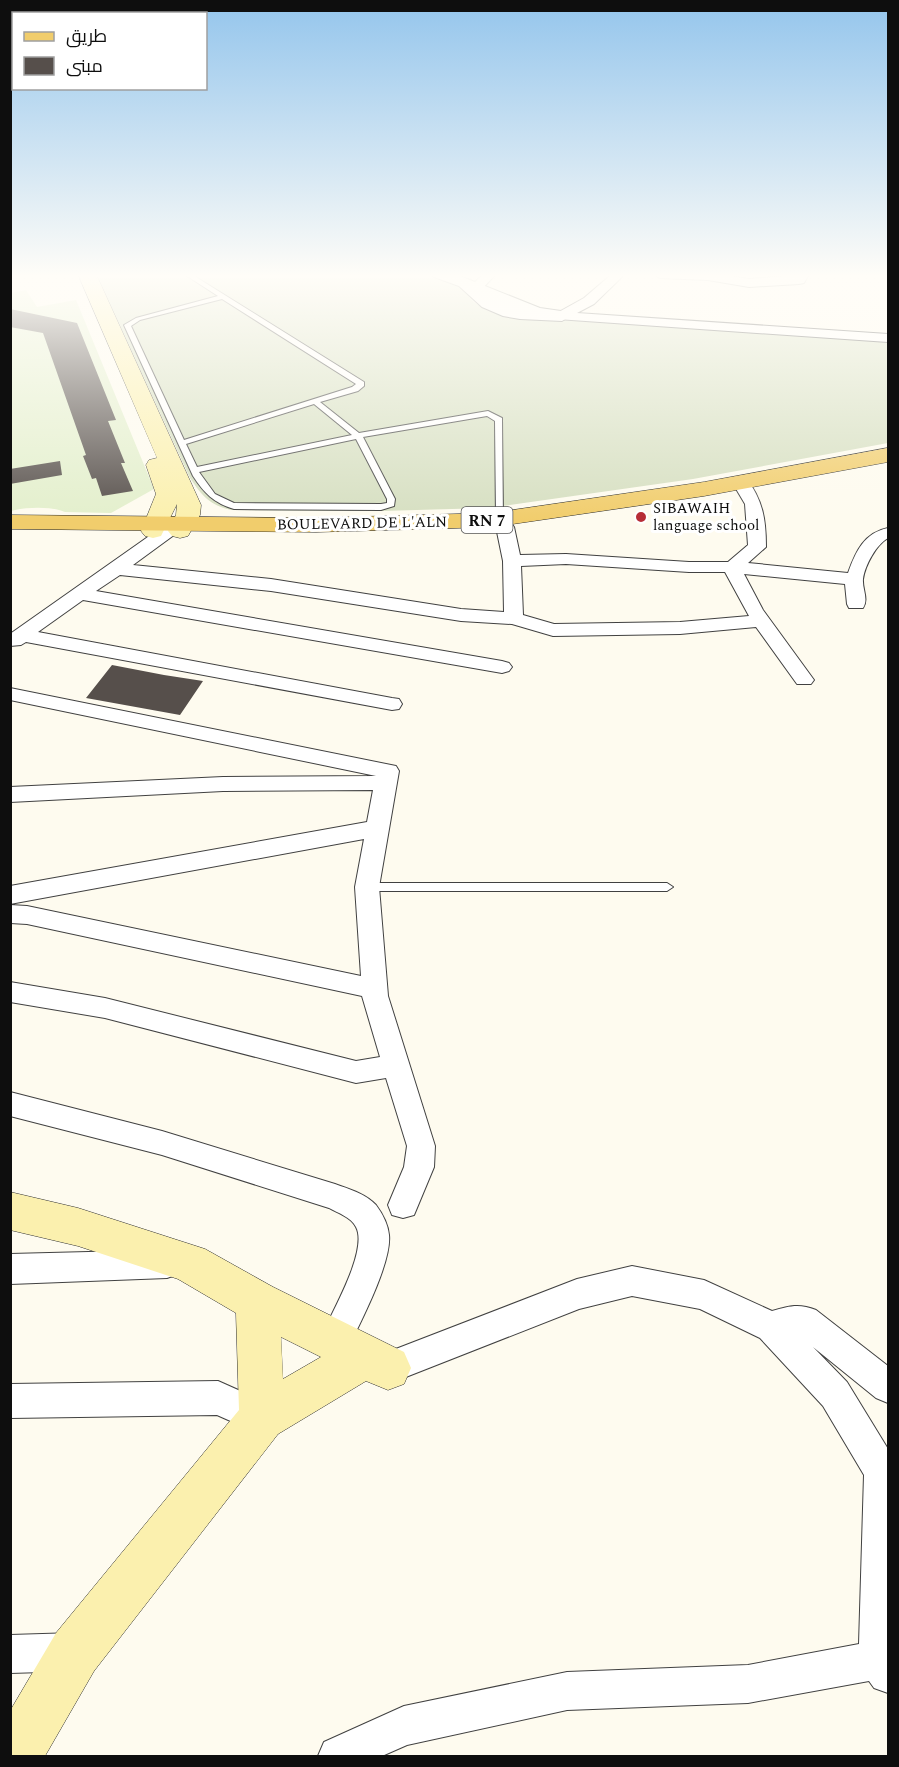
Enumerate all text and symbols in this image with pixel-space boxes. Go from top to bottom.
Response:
legend [12,12,207,90]
text: طريق [66,23,107,50]
text: مبنى [66,53,103,80]
place label: SIBAWAIH language school [653,497,759,537]
road number: RN 7 [462,507,512,533]
marker: SIBAWAIH language school [634,510,648,524]
street label: BOULEVARD DE L'ALN [277,511,447,536]

